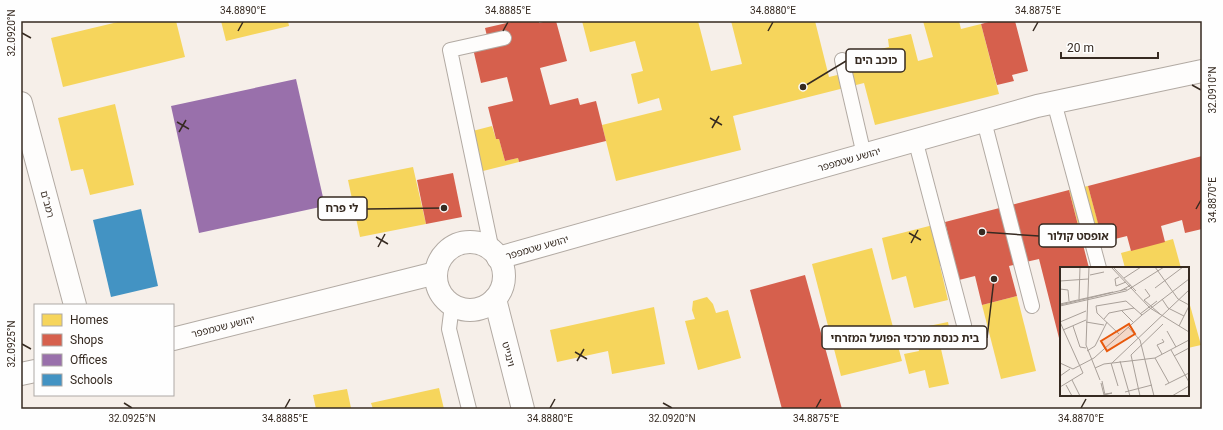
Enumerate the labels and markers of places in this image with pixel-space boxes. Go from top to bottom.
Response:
callout: כוכב הים [846,49,905,72]
callout: לי פרח [318,197,367,220]
callout: אופסט קולור [1039,224,1116,247]
callout: בית כנסת מרכזי הפועל המזרחי [822,326,987,349]

